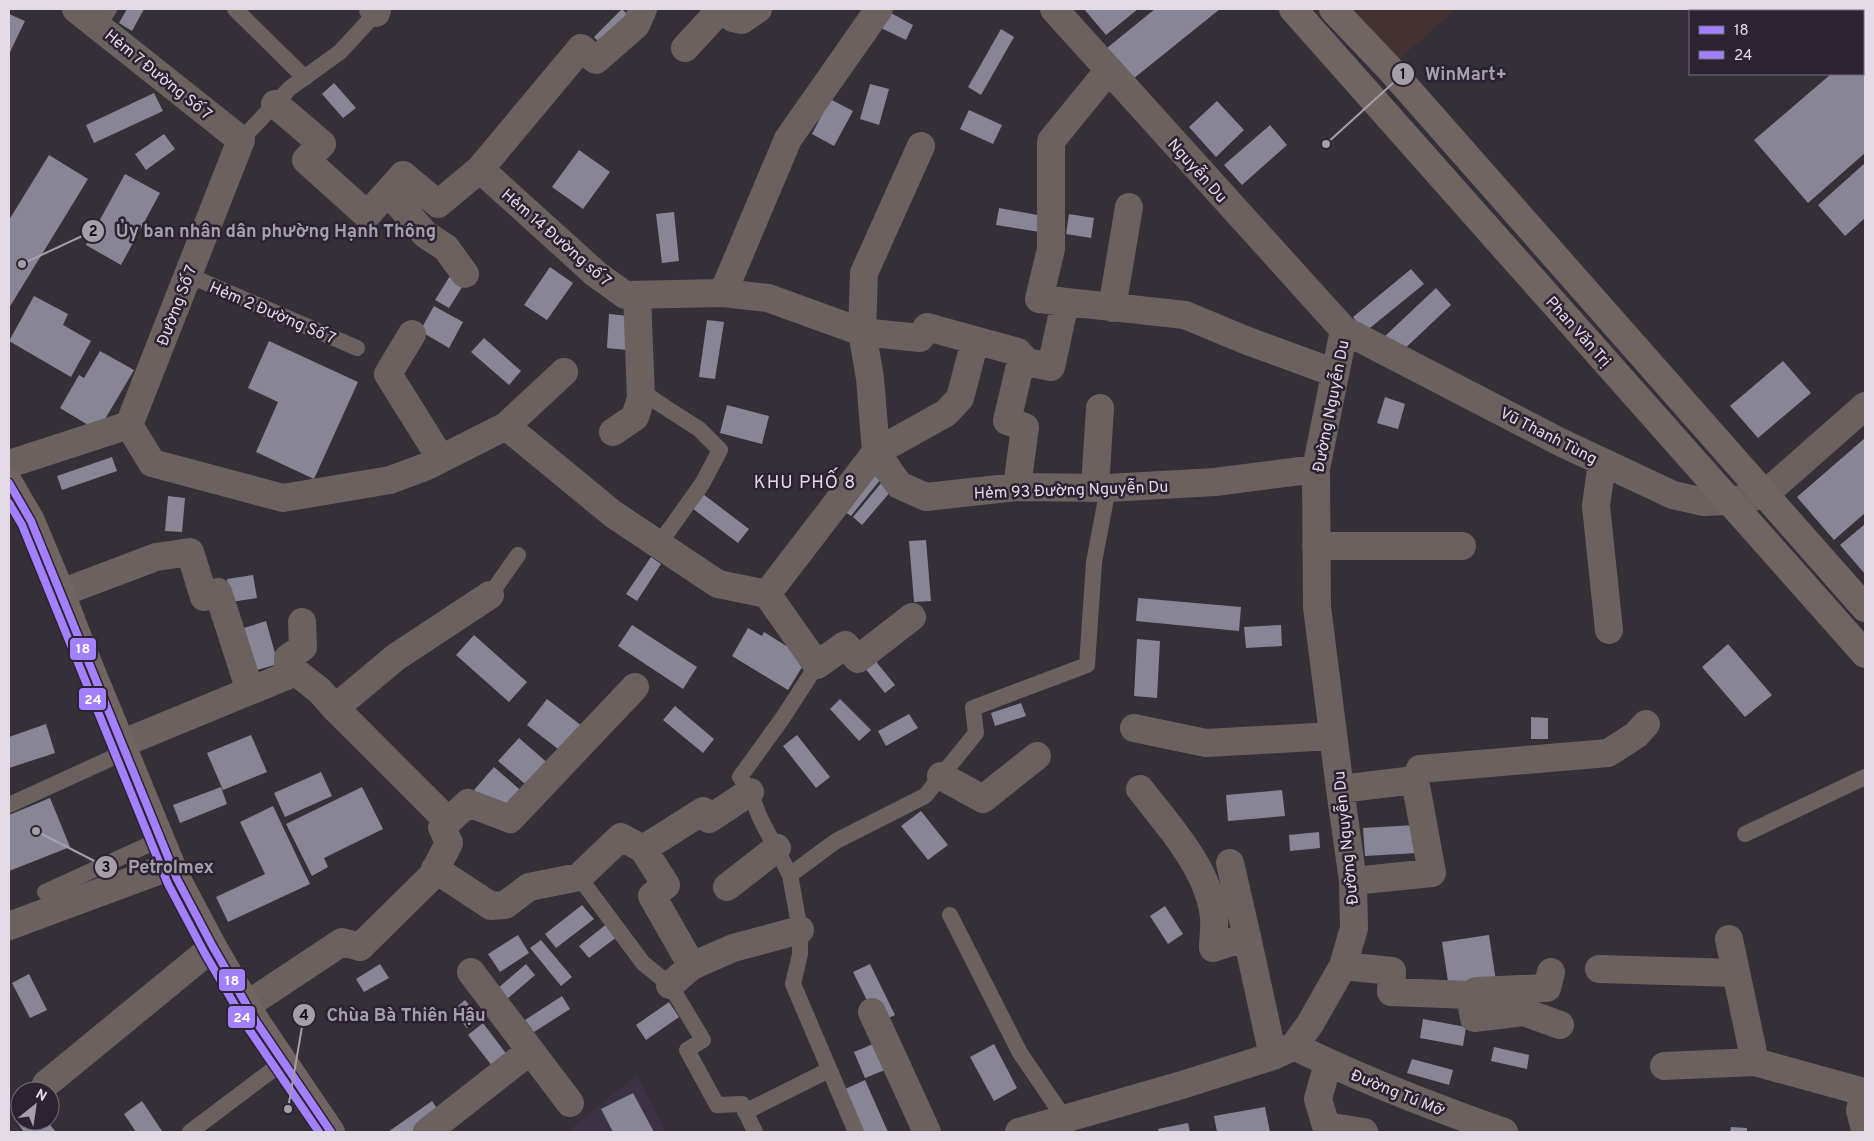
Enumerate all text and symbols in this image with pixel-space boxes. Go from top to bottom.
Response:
legend [1689,10,1864,75]
text: 18 [1734,22,1749,41]
street label: Hẻm 7 Đường Số 7 [100,25,216,125]
text: 24 [1734,47,1752,66]
callout: WinMart+ [1390,57,1517,90]
text: WinMart+ [1425,64,1507,87]
text: 1 [1400,66,1406,85]
street label: Nguyễn Du [1162,134,1232,208]
street label: Hẻm 14 Đường số 7 [497,185,615,292]
callout: Ủy ban nhân dân phường Hạnh Thông [81,214,446,247]
text: Ủy ban nhân dân phường Hạnh Thông [116,218,436,244]
text: 2 [88,223,98,242]
street label: Đường Số 7 [152,262,202,349]
street label: Hẻm 2 Đường Số 7 [206,277,339,350]
street label: Phan Văn Trị [1541,293,1614,372]
street label: Đường Nguyễn Du [1307,338,1355,474]
street label: Vũ Thanh Tùng [1496,404,1600,470]
district label: KHU PHỐ 8 [754,467,856,495]
street label: Hẻm 93 Đường Nguyễn Du [973,476,1169,504]
line badge: 18 [69,637,97,661]
text: 18 [76,641,90,658]
line badge: 24 [78,687,107,711]
text: 24 [84,692,102,709]
street label: Đường Nguyễn Du [1328,770,1364,906]
callout: Petrolmex [93,851,224,884]
text: Petrolmex [128,857,214,880]
text: 3 [102,859,111,878]
line badge: 18 [218,968,246,992]
text: 18 [225,973,239,990]
callout: Chùa Bà Thiên Hậu [291,998,496,1031]
line badge: 24 [227,1005,256,1029]
text: Chùa Bà Thiên Hậu [326,1005,486,1028]
text: 4 [299,1007,309,1026]
text: 24 [233,1010,251,1027]
street label: Đường Tú Mỡ [1348,1066,1447,1122]
north arrow [10,1081,60,1131]
text: N [32,1086,49,1106]

